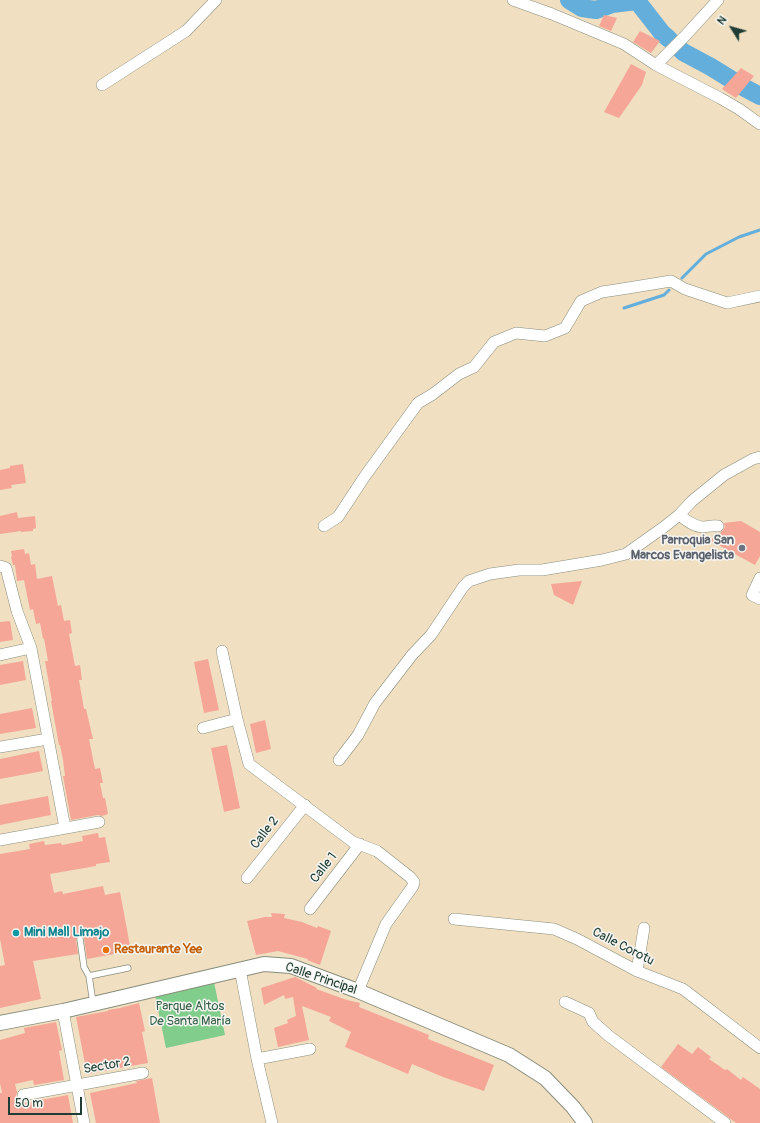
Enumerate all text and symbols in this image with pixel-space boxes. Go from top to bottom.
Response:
north arrow [712,8,752,48]
text: N [715,14,729,27]
place label: Parroquia San Marcos Evangelista [631,533,734,564]
marker: Parroquia San Marcos Evangelista [737,543,747,553]
street label: Calle 2 [248,814,282,852]
street label: Calle 1 [307,850,341,886]
place label: Mini Mall Limajo [24,925,109,941]
street label: Calle Corotu [589,925,657,969]
marker: Mini Mall Limajo [11,928,21,938]
place label: Restaurante Yee [114,942,202,958]
marker: Restaurante Yee [101,945,111,955]
street label: Calle Principal [283,959,359,999]
park label: Parque Altos De Santa María [149,999,231,1030]
street label: Sector 2 [82,1054,132,1078]
scale bar [10,1089,84,1115]
text: 50 m [15,1096,43,1111]

